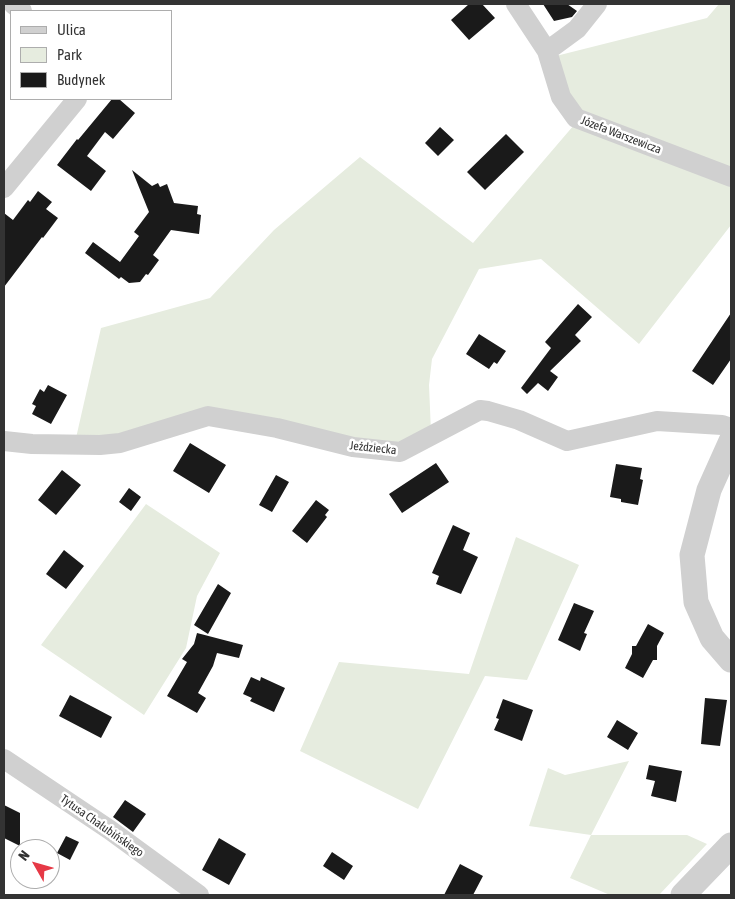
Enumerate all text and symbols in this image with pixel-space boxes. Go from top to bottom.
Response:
legend [10,10,172,100]
text: Ulica [57,21,86,38]
text: Park [57,46,82,63]
text: Budynek [57,71,105,88]
street label: Józefa Warszewicza [579,113,663,157]
street label: Jeździecka [349,438,397,458]
street label: Tytusa Chałubińskiego [58,792,146,860]
north arrow [10,839,60,889]
text: N [15,847,33,864]

